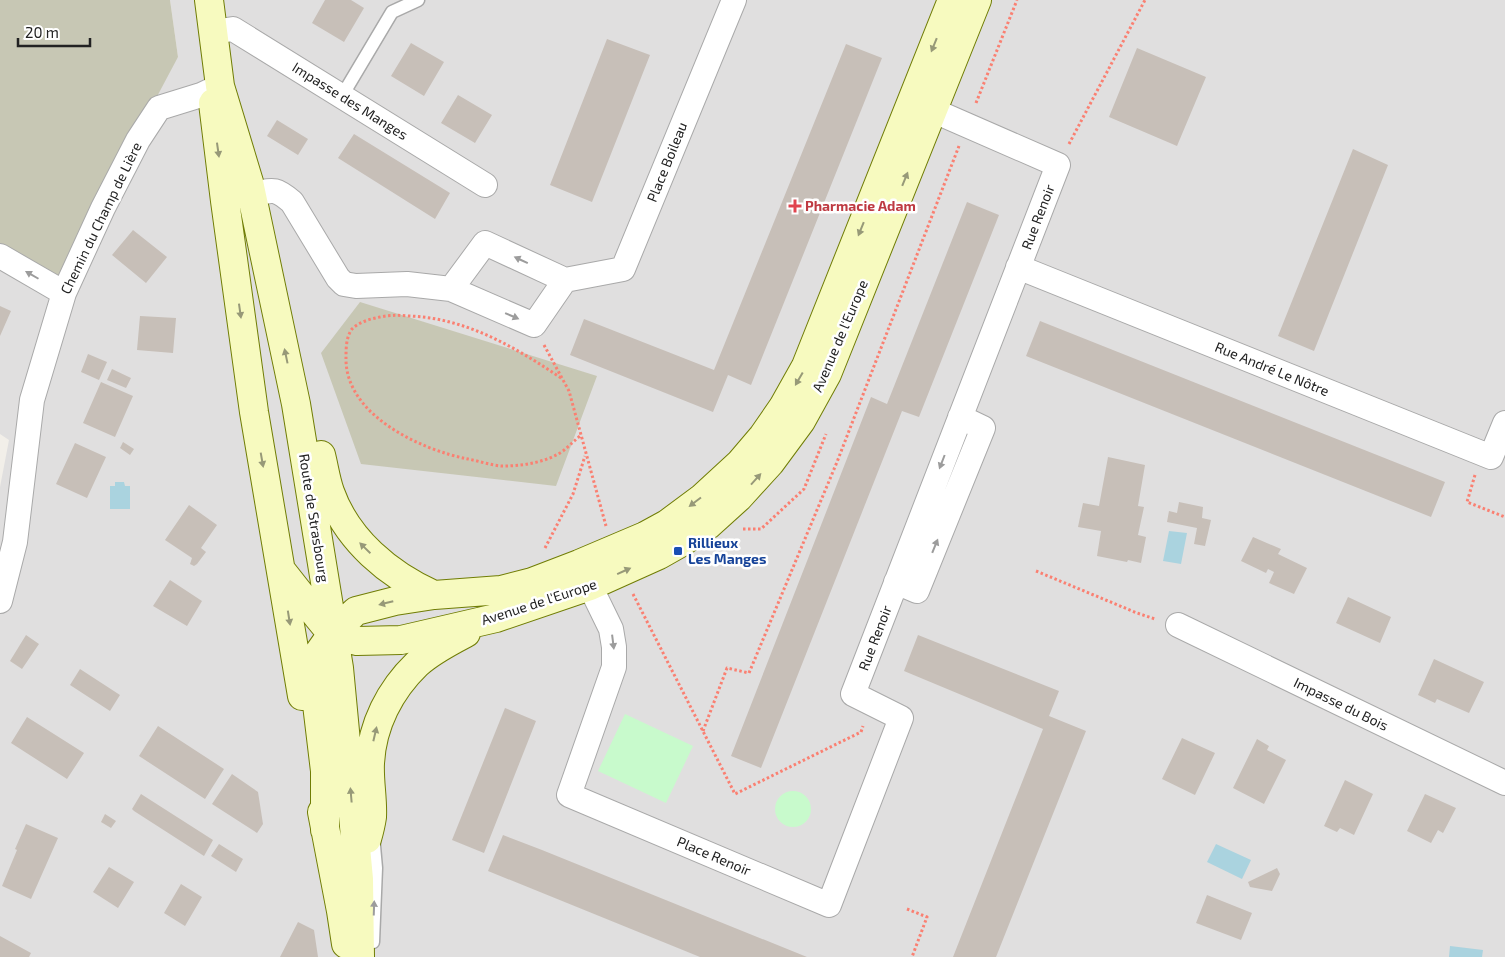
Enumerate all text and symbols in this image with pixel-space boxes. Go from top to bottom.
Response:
scale bar [18,15,90,47]
text: 20 m [25,23,59,41]
one-way arrow [930,38,938,53]
street label: Impasse des Manges [289,58,411,143]
street label: Place Boileau [643,119,690,204]
street label: Chemin du Champ de Lière [56,139,145,296]
one-way arrow [214,142,222,158]
one-way arrow [901,171,909,186]
street label: Rue Renoir [1017,181,1058,252]
place label: Pharmacie Adam [805,197,916,214]
marker: Pharmacie Adam [789,200,801,212]
one-way arrow [857,222,865,237]
one-way arrow [514,255,528,263]
one-way arrow [25,270,39,279]
street label: Avenue de l'Europe [808,277,871,395]
one-way arrow [236,303,244,319]
one-way arrow [505,312,519,320]
street label: Rue André Le Nôtre [1213,338,1332,399]
one-way arrow [282,349,290,364]
one-way arrow [795,371,803,386]
one-way arrow [259,452,267,468]
street label: Route de Strasbourg [296,452,333,584]
one-way arrow [938,455,946,469]
one-way arrow [750,473,762,485]
one-way arrow [689,497,702,508]
place label: Rillieux Les Manges [688,534,766,567]
one-way arrow [931,538,939,553]
one-way arrow [359,542,371,554]
marker: Rillieux Les Manges [672,545,684,557]
one-way arrow [617,567,631,575]
street label: Avenue de l'Europe [479,575,599,628]
one-way arrow [378,600,393,608]
street label: Rue Renoir [854,602,895,673]
one-way arrow [286,610,294,626]
one-way arrow [609,634,617,650]
street label: Impasse du Bois [1291,673,1391,734]
one-way arrow [371,726,379,741]
one-way arrow [347,787,355,803]
street label: Place Renoir [675,832,754,879]
one-way arrow [370,900,378,916]

